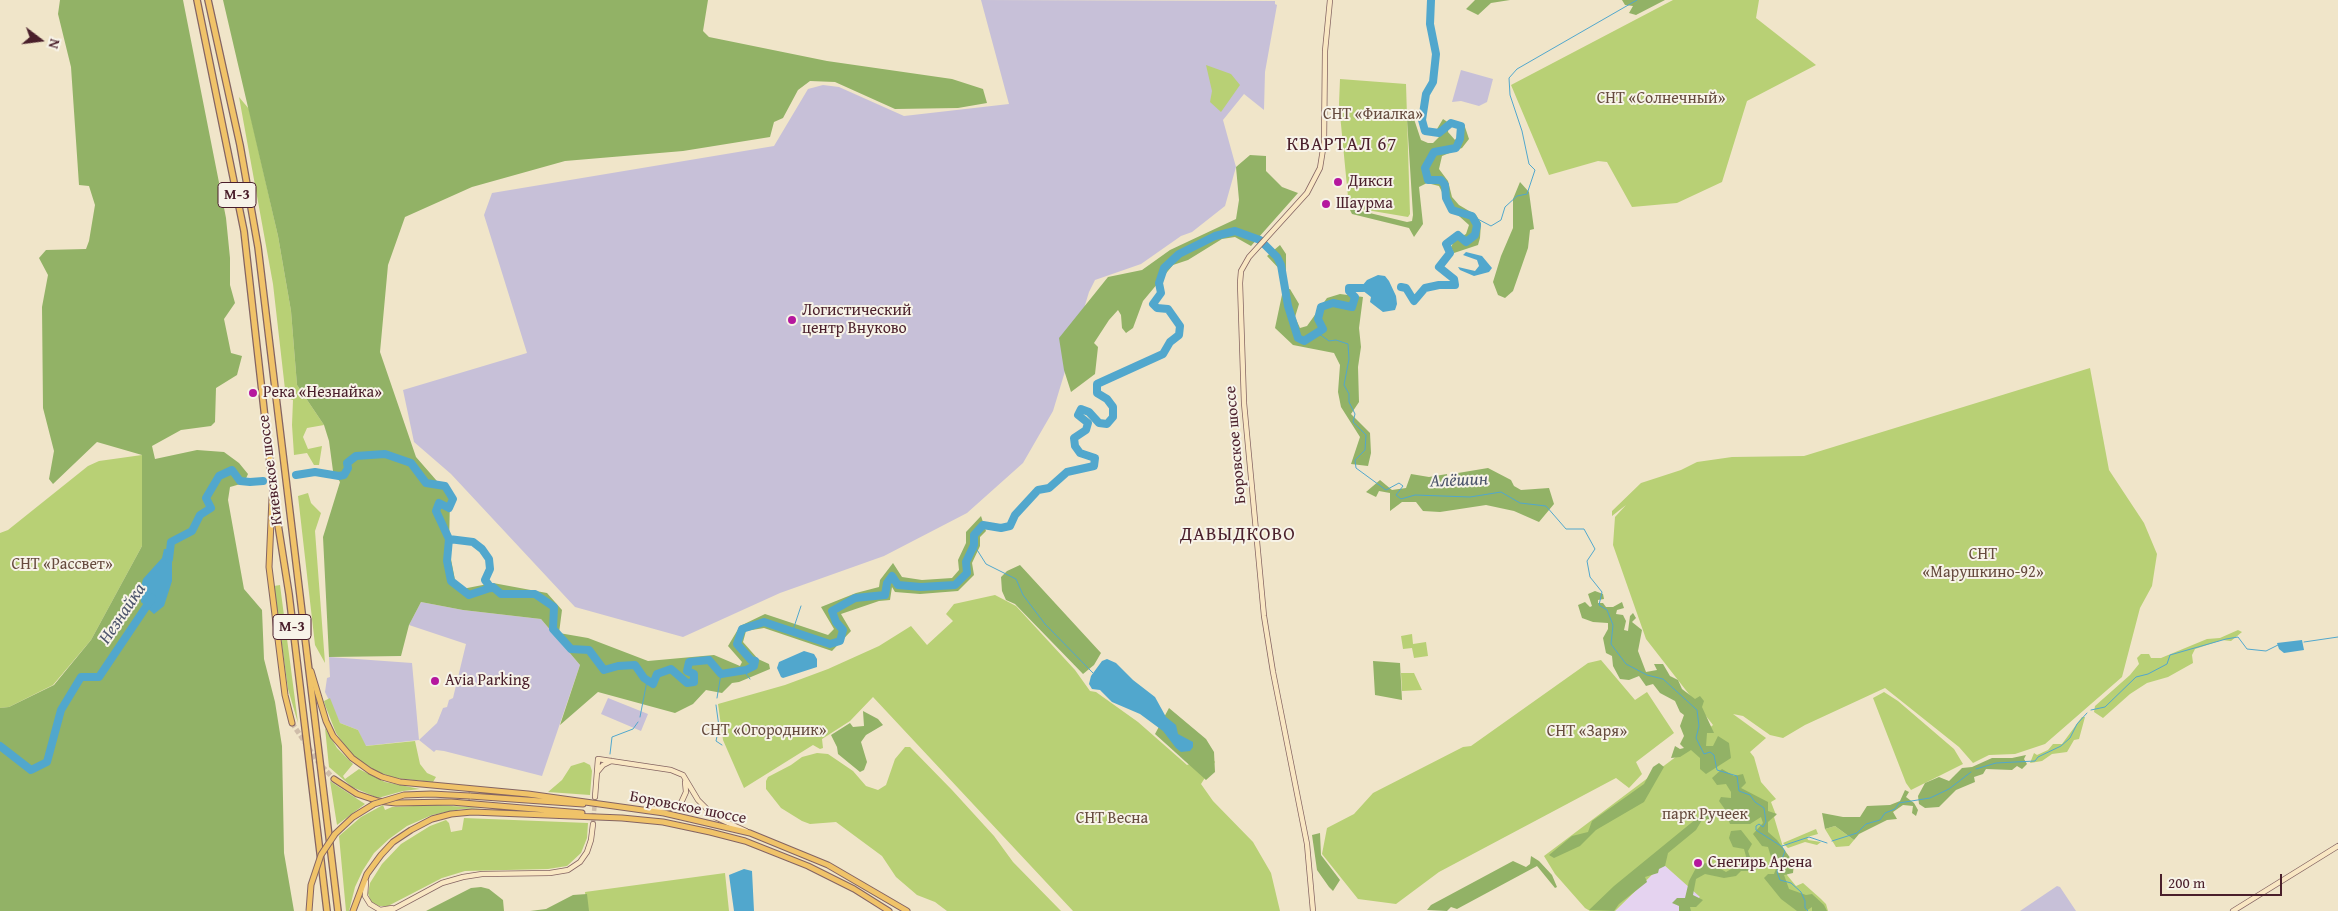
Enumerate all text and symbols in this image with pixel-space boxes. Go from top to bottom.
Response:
north arrow [15,15,65,65]
text: N [44,37,65,51]
park label: СНТ «Солнечный» [1597,89,1725,109]
park label: СНТ «Фиалка» [1323,105,1423,125]
district label: КВАРТАЛ 67 [1285,134,1399,156]
place label: Дикси [1348,172,1393,192]
marker: Дикси [1332,176,1344,188]
road number: М-3 [218,182,256,208]
place label: Шаурма [1336,194,1393,214]
marker: Шаурма [1320,198,1332,210]
place label: Логистический центр Внуково [802,301,912,339]
marker: Логистический центр Внуково [786,314,798,326]
place label: Река «Незнайка» [263,383,382,403]
street label: Боровское шоссе [1221,385,1251,505]
marker: Река «Незнайка» [247,387,259,399]
street label: Киевское шоссе [255,414,287,526]
water label: Алёшин [1430,469,1488,493]
district label: ДАВЫДКОВО [1179,524,1297,546]
park label: СНТ «Марушкино-92» [1922,545,2044,583]
park label: СНТ «Рассвет» [11,555,113,575]
water label: Незнайка [95,580,151,648]
road number: М-3 [273,614,311,640]
place label: Avia Parking [445,671,530,691]
marker: Avia Parking [429,675,441,687]
park label: СНТ «Огородник» [702,721,826,741]
park label: СНТ «Заря» [1547,722,1627,742]
street label: Боровское шоссе [628,787,748,829]
park label: парк Ручеек [1662,805,1748,825]
park label: СНТ Весна [1076,809,1148,829]
place label: Снегирь Арена [1708,853,1812,873]
marker: Снегирь Арена [1692,857,1704,869]
scale bar [2163,864,2286,896]
text: 200 m [2168,872,2205,893]

